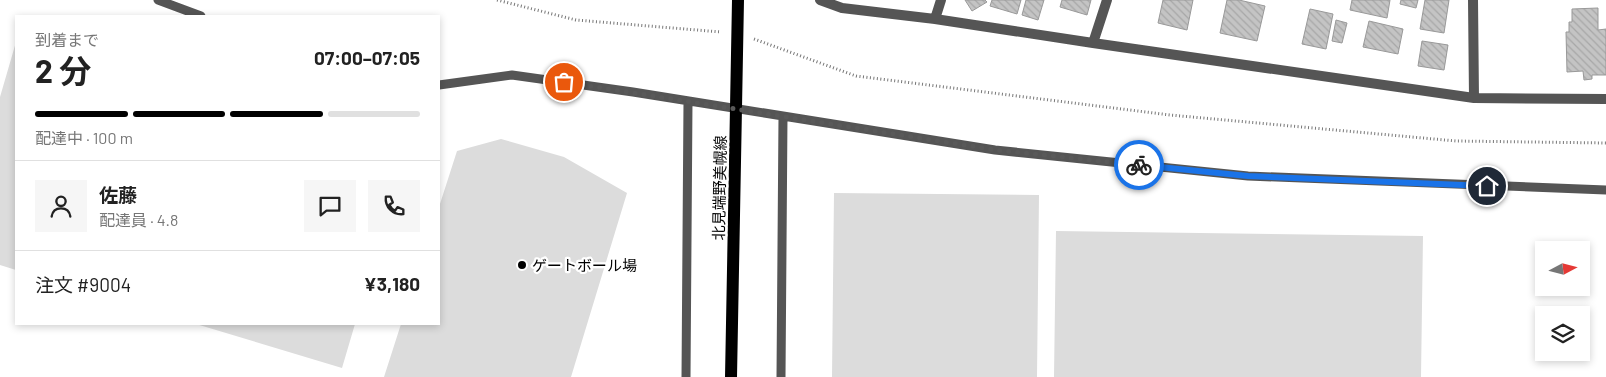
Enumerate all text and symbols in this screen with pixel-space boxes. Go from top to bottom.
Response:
text: 到着まで [35,30,99,49]
text: 07:00–07:05 [314,46,420,69]
text: 2 分 [35,51,91,89]
pin [543,61,585,103]
icon: bag [550,68,578,96]
text: 配達中 · 100 m [35,128,133,147]
street label: 北見端野美幌線 [709,135,729,241]
courier [1114,140,1164,190]
icon: bike [1125,151,1153,179]
pin [1466,165,1508,207]
icon: home [1473,172,1501,200]
button: person [35,180,87,232]
button: chat [304,180,356,232]
button: phone [368,180,420,232]
text: 佐藤 [99,183,137,206]
text: 配達員 · 4.8 [99,210,178,229]
north arrow [1535,241,1590,296]
map controls [1535,241,1590,361]
place label: ゲートボール場 [532,256,637,274]
marker: ゲートボール場 [516,259,528,271]
text: ¥3,180 [364,272,420,295]
text: 注文 #9004 [35,273,131,296]
button: layers [1535,306,1590,361]

